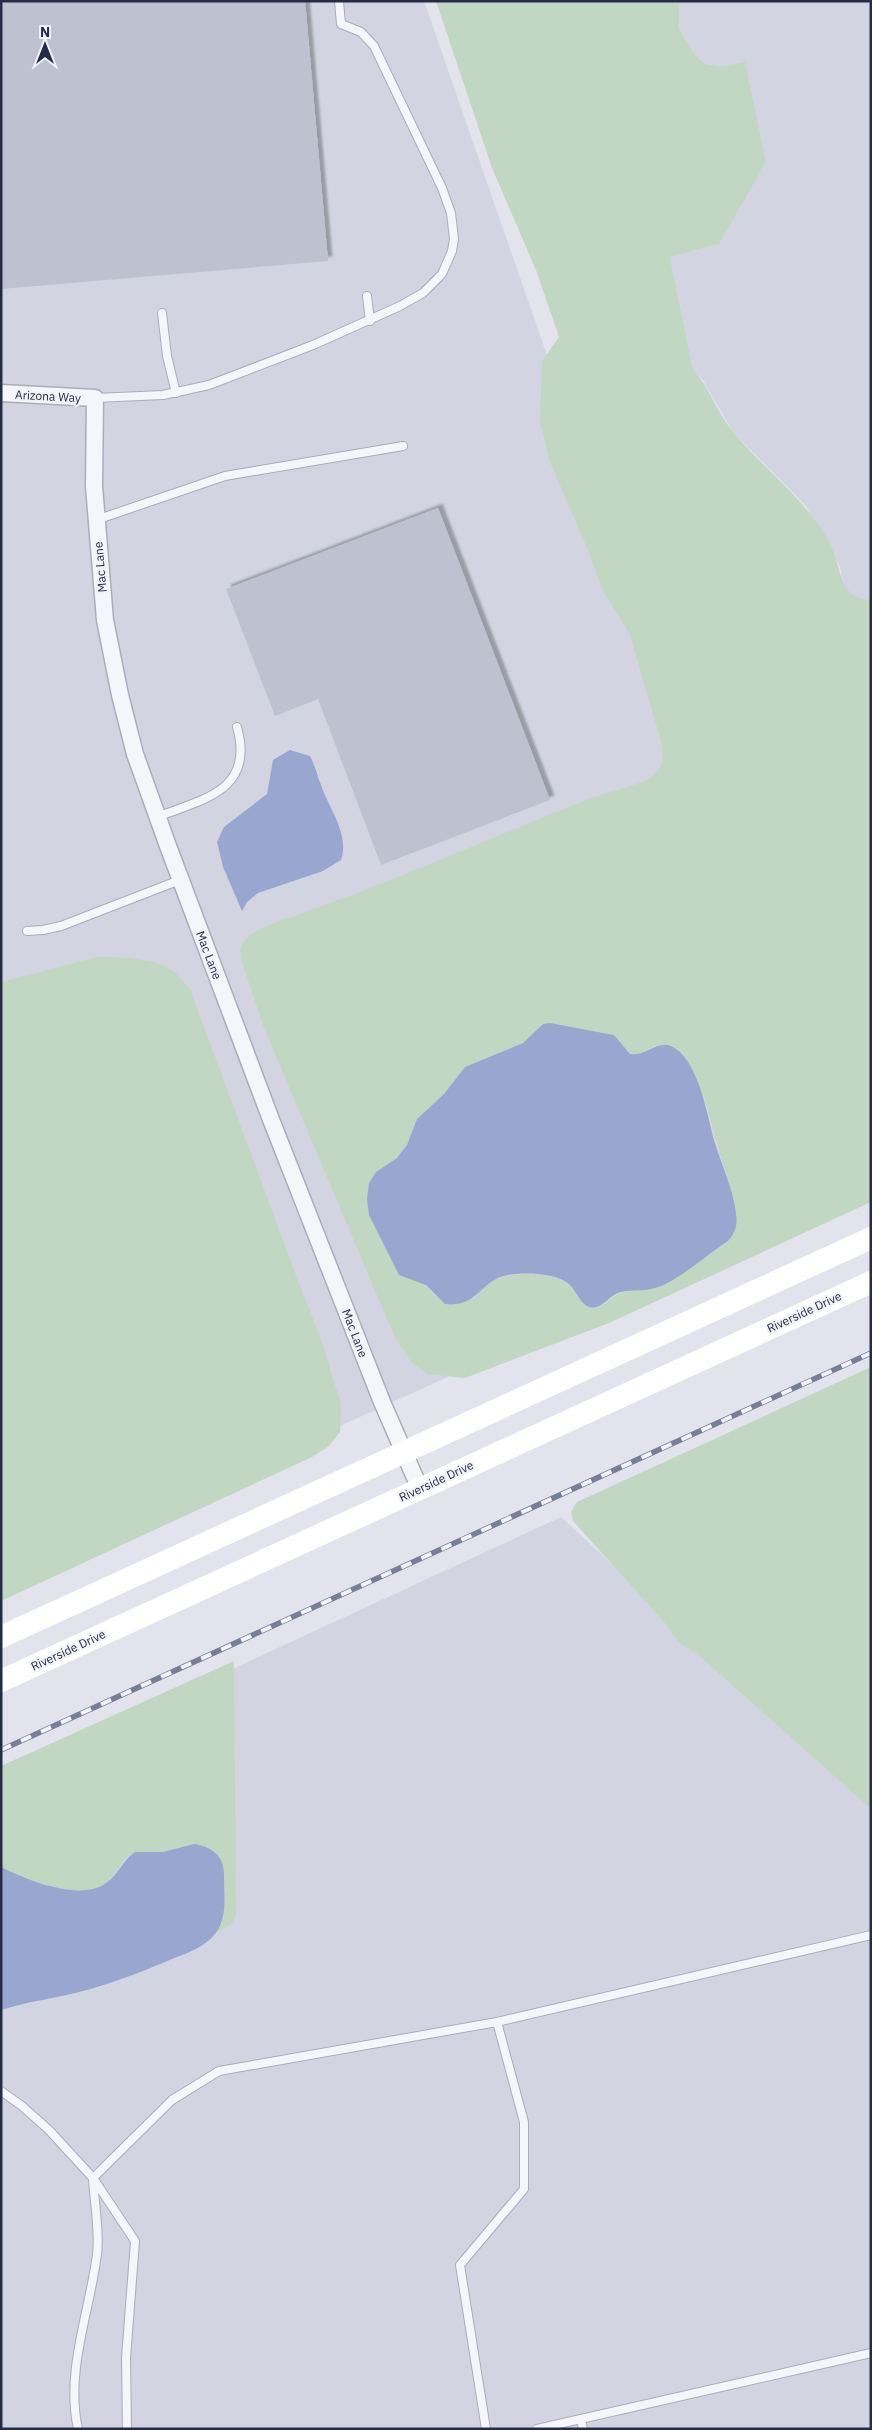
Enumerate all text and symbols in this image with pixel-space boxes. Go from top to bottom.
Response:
north arrow [20,20,70,70]
text: N [40,23,50,41]
street label: Arizona Way [15,387,81,405]
street label: Mac Lane [90,541,110,593]
street label: Mac Lane [193,929,225,982]
street label: Riverside Drive [764,1288,844,1336]
street label: Mac Lane [339,1307,371,1360]
street label: Riverside Drive [396,1457,476,1505]
street label: Riverside Drive [28,1626,108,1674]

